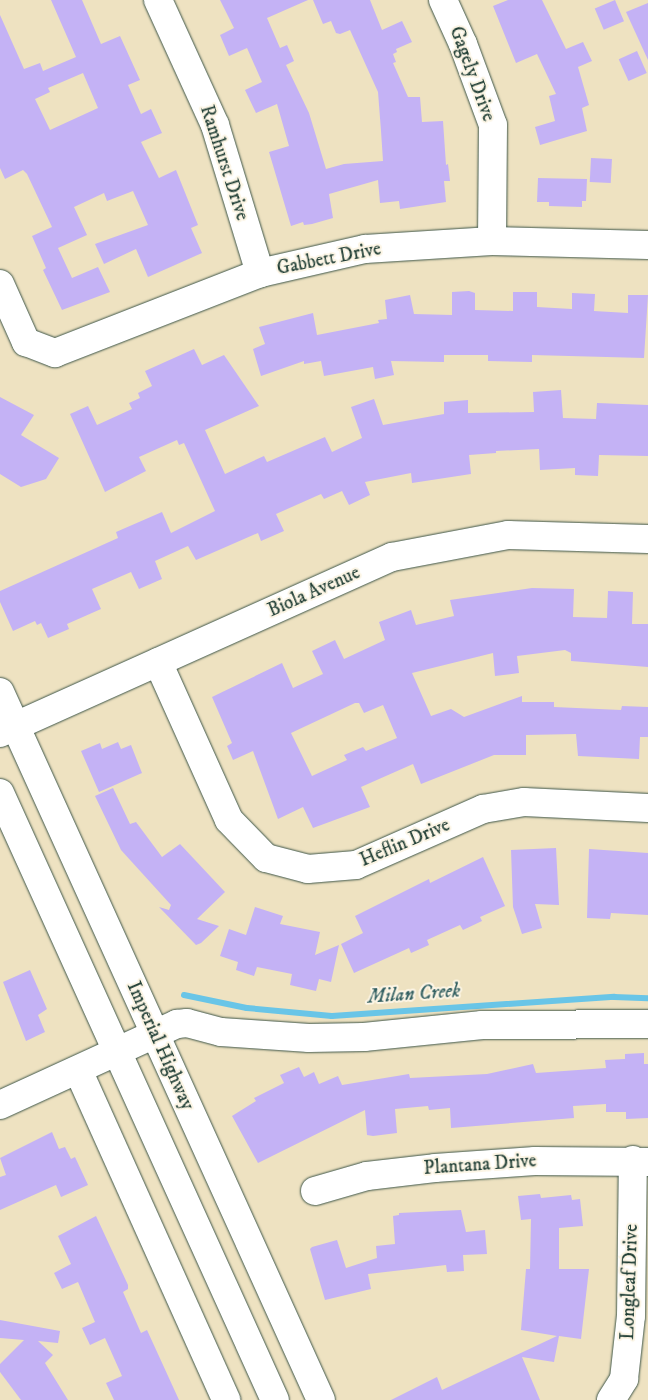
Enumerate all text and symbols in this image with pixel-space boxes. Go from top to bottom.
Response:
street label: Gagely Drive [444,23,500,125]
street label: Ramhurst Drive [195,102,253,224]
street label: Gabbett Drive [275,238,383,280]
street label: Biola Avenue [264,562,364,622]
street label: Heflin Drive [357,814,453,872]
street label: Imperial Highway [121,978,199,1114]
water label: Milan Creek [367,979,461,1009]
street label: Plantana Drive [423,1150,537,1180]
street label: Longleaf Drive [617,1224,643,1340]

